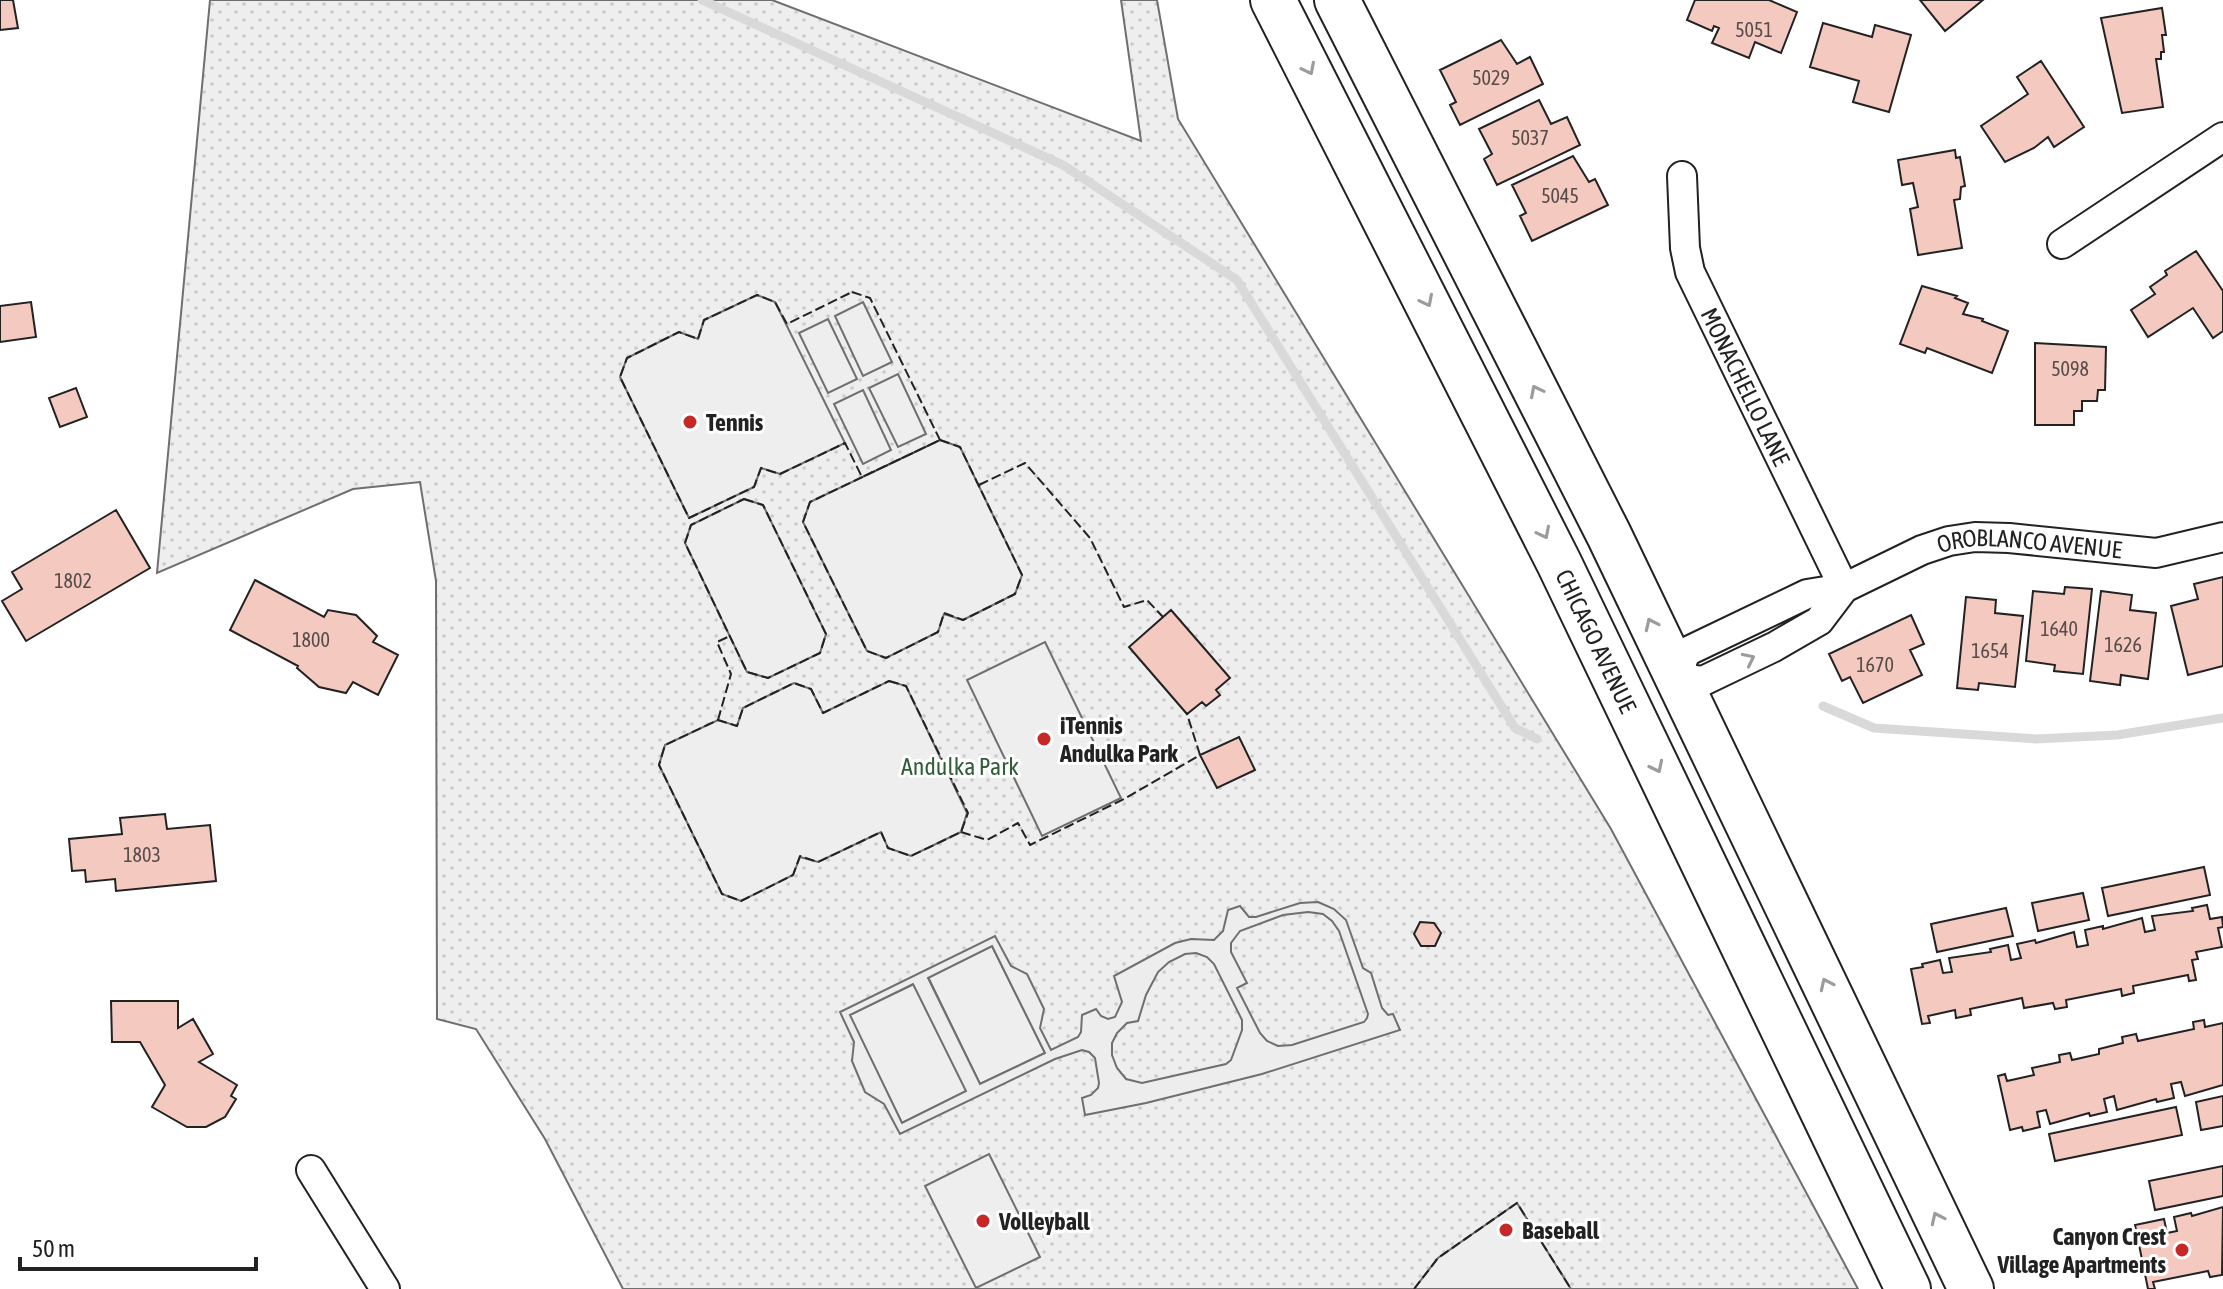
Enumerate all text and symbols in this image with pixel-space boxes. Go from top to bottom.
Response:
house number: 5051 [1735,18,1773,41]
one-way arrow [1299,61,1314,76]
house number: 5029 [1472,66,1510,89]
house number: 5037 [1511,126,1549,149]
house number: 5045 [1541,184,1579,207]
one-way arrow [1418,292,1433,307]
street label: MONACHELLO LANE [1696,303,1796,470]
house number: 5098 [2051,357,2089,380]
one-way arrow [1531,384,1546,399]
place label: Tennis [706,409,764,436]
marker: Tennis [681,413,699,431]
street label: OROBLANCO AVENUE [1933,523,2123,563]
one-way arrow [1535,524,1550,539]
street label: CHICAGO AVENUE [1551,565,1642,717]
house number: 1802 [54,569,92,592]
house number: 1640 [2040,617,2078,640]
one-way arrow [1645,618,1661,632]
house number: 1800 [292,628,330,651]
house number: 1626 [2104,633,2142,656]
house number: 1654 [1971,639,2009,662]
house number: 1670 [1856,653,1894,676]
one-way arrow [1740,654,1755,669]
place label: iTennis Andulka Park [1059,712,1178,767]
marker: iTennis Andulka Park [1035,730,1053,748]
park label: Andulka Park [901,753,1019,780]
one-way arrow [1648,758,1663,773]
house number: 1803 [123,843,161,866]
one-way arrow [1820,977,1836,992]
place label: Volleyball [998,1208,1090,1235]
marker: Volleyball [974,1212,992,1230]
one-way arrow [1931,1212,1947,1227]
place label: Baseball [1522,1217,1600,1244]
scale bar [20,1221,256,1271]
marker: Baseball [1497,1221,1515,1239]
place label: Canyon Crest Village Apartments [1997,1223,2167,1278]
text: 50 m [32,1235,75,1262]
marker: Canyon Crest Village Apartments [2173,1241,2191,1259]

